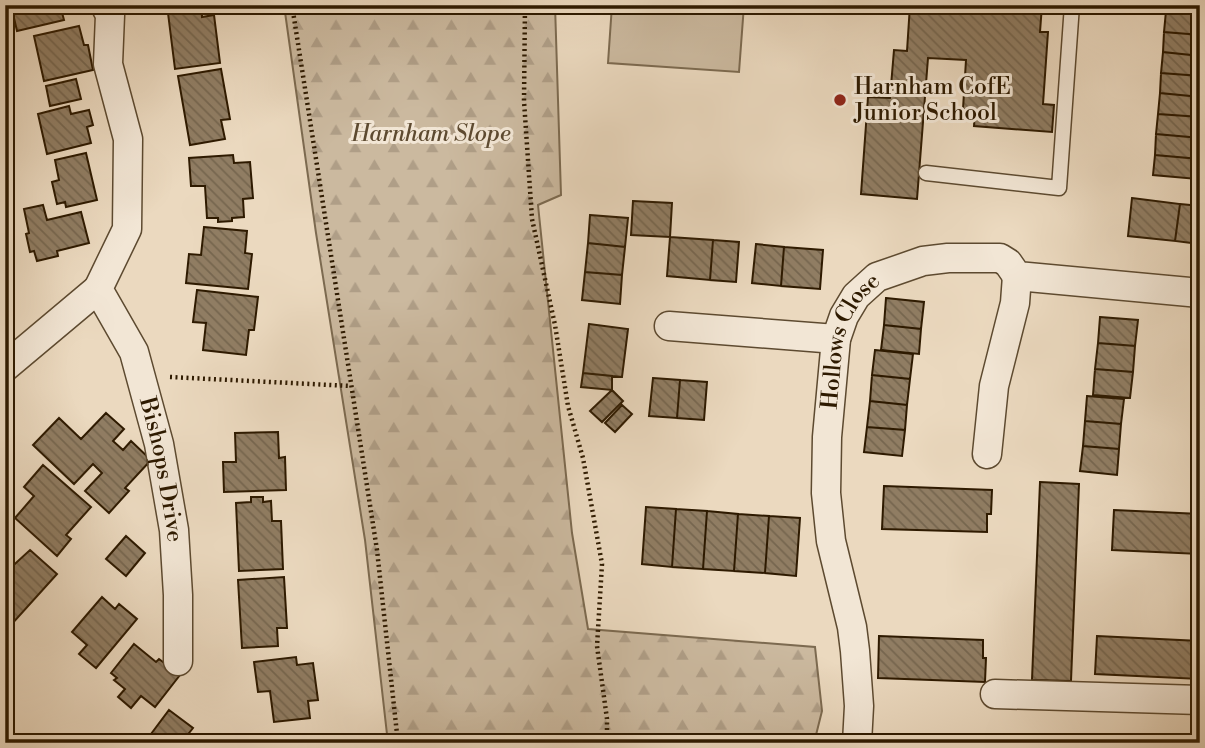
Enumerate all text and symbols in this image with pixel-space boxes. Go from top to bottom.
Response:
place label: Harnham CofE Junior School [853,73,1011,127]
marker: Harnham CofE Junior School [832,92,848,108]
park label: Harnham Slope [350,120,511,148]
street label: Hollows Close [816,267,886,410]
street label: Bishops Drive [133,393,189,543]

